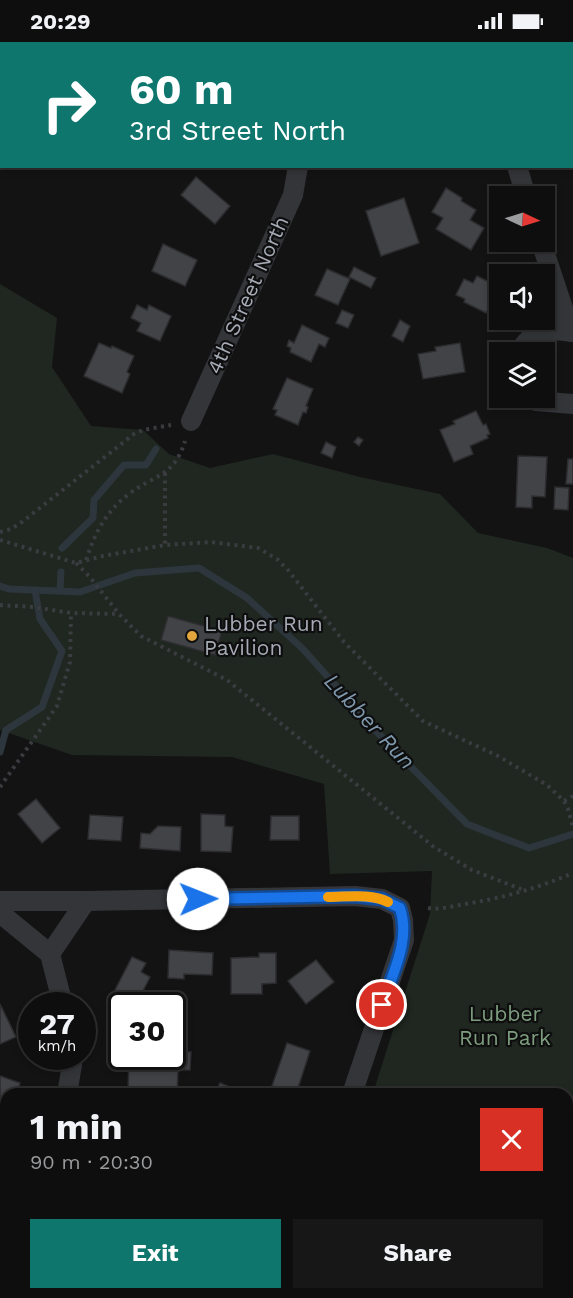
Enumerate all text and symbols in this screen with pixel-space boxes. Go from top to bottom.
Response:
text: 20:29 [30,9,91,34]
text: 60 m [129,65,233,114]
icon: right [30,66,108,144]
text: 3rd Street North [129,115,346,147]
north arrow [489,186,555,252]
map controls [489,186,555,408]
street label: 4th Street North [202,212,293,377]
button: sound [489,264,555,330]
button: layers [489,342,555,408]
place label: Lubber Run Pavilion [204,611,323,660]
marker: Lubber Run Pavilion [185,629,199,643]
water label: Lubber Run [319,669,420,774]
position arrow [166,867,230,931]
pin [356,979,407,1030]
icon: arrive [365,988,398,1021]
speed limit sign: 30 [108,992,186,1070]
park label: Lubber Run Park [459,1001,551,1050]
text: 27 [39,1006,75,1041]
text: km/h [38,1037,76,1055]
text: 1 min [30,1106,122,1148]
button: close [480,1108,543,1171]
text: 90 m · 20:30 [30,1150,153,1174]
button: Exit [30,1219,281,1288]
button: Share [293,1219,543,1288]

